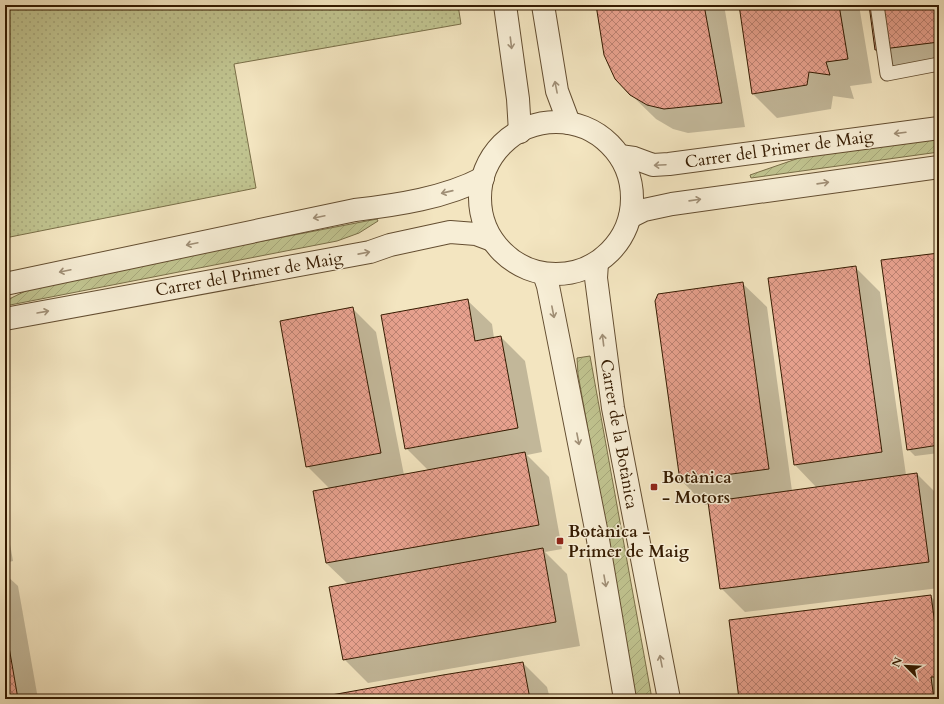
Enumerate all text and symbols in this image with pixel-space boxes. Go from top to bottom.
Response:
one-way arrow [507,37,515,50]
one-way arrow [552,81,560,94]
street label: Carrer del Primer de Maig [683,124,875,174]
one-way arrow [894,129,907,137]
one-way arrow [654,161,667,168]
one-way arrow [816,179,829,187]
one-way arrow [441,189,454,197]
one-way arrow [688,197,701,204]
one-way arrow [313,214,326,222]
one-way arrow [186,241,199,249]
street label: Carrer del Primer de Maig [154,246,345,302]
one-way arrow [357,248,370,256]
one-way arrow [59,268,72,276]
one-way arrow [550,305,558,318]
one-way arrow [36,308,49,316]
one-way arrow [599,334,607,347]
street label: Carrer de la Botànica [594,357,644,511]
one-way arrow [575,432,583,445]
place label: Botànica - Motors [662,466,732,509]
marker: Botànica - Motors [649,482,659,492]
place label: Botànica - Primer de Maig [568,520,690,563]
marker: Botànica - Primer de Maig [555,536,565,546]
one-way arrow [601,574,609,587]
north arrow [886,646,926,686]
text: N [889,654,906,670]
one-way arrow [657,655,665,668]

